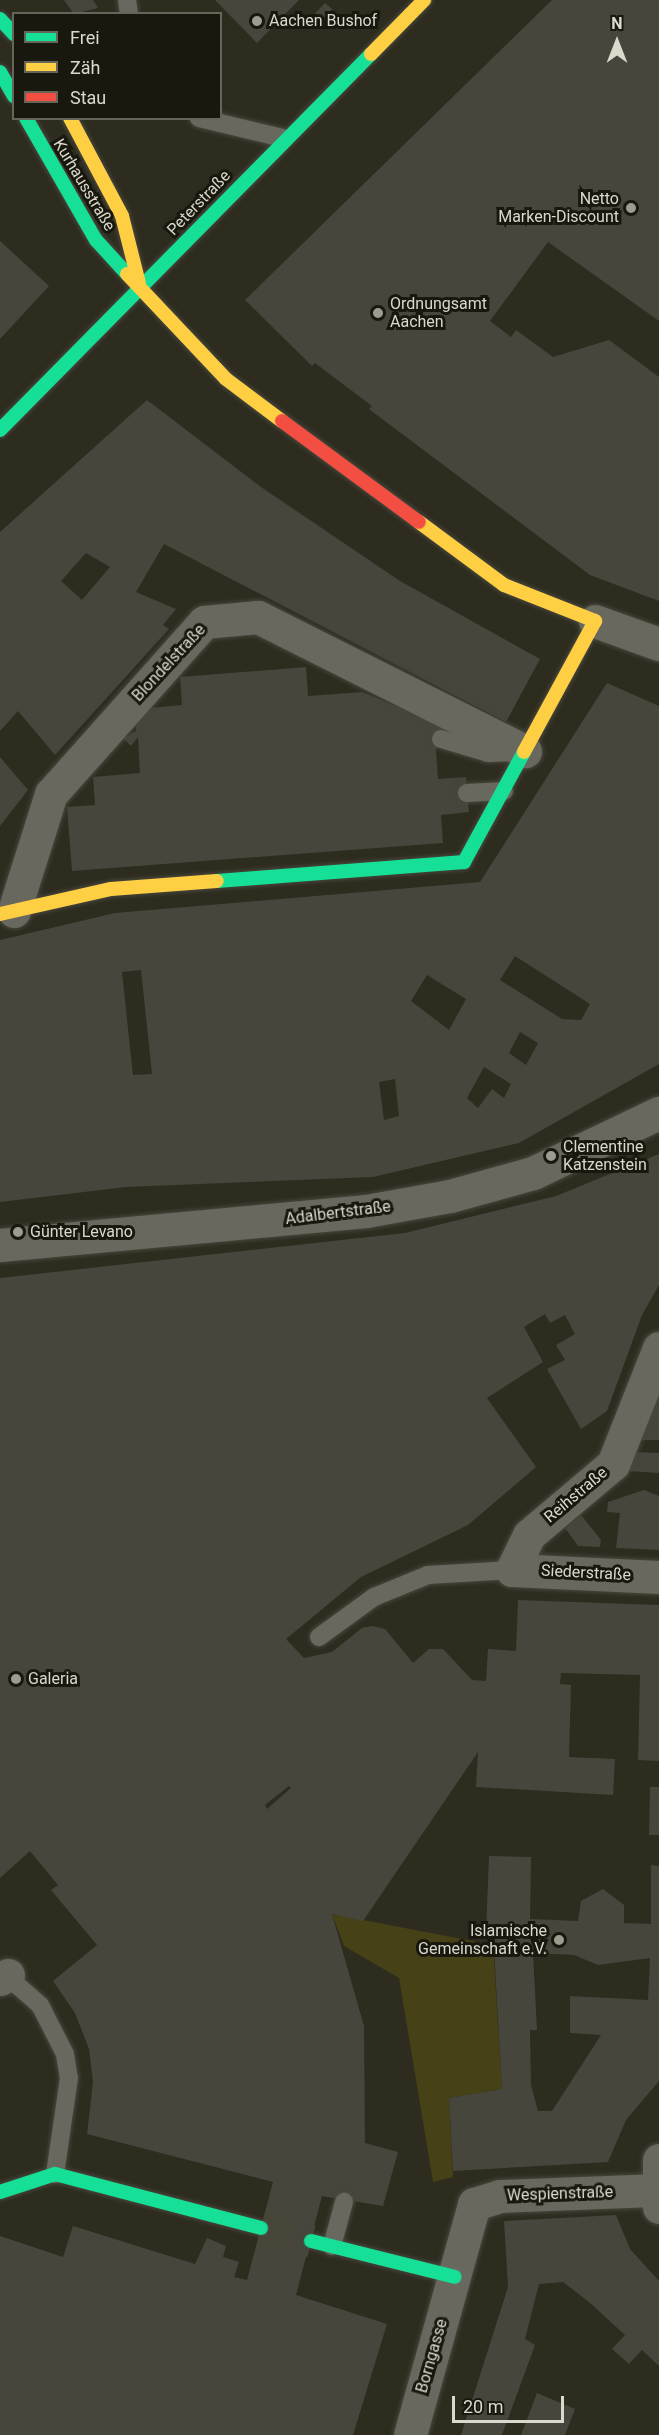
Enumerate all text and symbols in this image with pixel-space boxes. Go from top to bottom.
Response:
place label: Aachen Bushof [269,11,377,31]
legend [12,12,222,120]
north arrow [587,12,647,72]
marker: Aachen Bushof [250,14,264,28]
text: N [611,14,623,33]
text: Frei [70,27,100,48]
text: Zäh [70,57,101,78]
text: Stau [70,87,106,108]
street label: Kurhausstraße [49,135,119,235]
street label: Peterstraße [163,167,235,239]
place label: Netto Marken-Discount [498,189,619,227]
marker: Netto Marken-Discount [624,201,638,215]
place label: Ordnungsamt Aachen [390,294,487,332]
marker: Ordnungsamt Aachen [371,306,385,320]
street label: Blondelstraße [128,620,210,706]
place label: Clementine Katzenstein [563,1137,647,1175]
marker: Clementine Katzenstein [544,1149,558,1163]
street label: Adalbertstraße [284,1197,392,1229]
place label: Günter Levano [30,1222,133,1242]
marker: Günter Levano [11,1225,25,1239]
street label: Reihstraße [541,1463,611,1527]
street label: Siederstraße [541,1561,631,1585]
place label: Galeria [28,1669,78,1689]
marker: Galeria [9,1672,23,1686]
place label: Islamische Gemeinschaft e.V. [418,1921,547,1959]
marker: Islamische Gemeinschaft e.V. [552,1933,566,1947]
street label: Wespienstraße [507,2183,613,2205]
street label: Borngasse [412,2317,452,2395]
scale bar [455,2384,568,2422]
text: 20 m [463,2396,503,2417]

